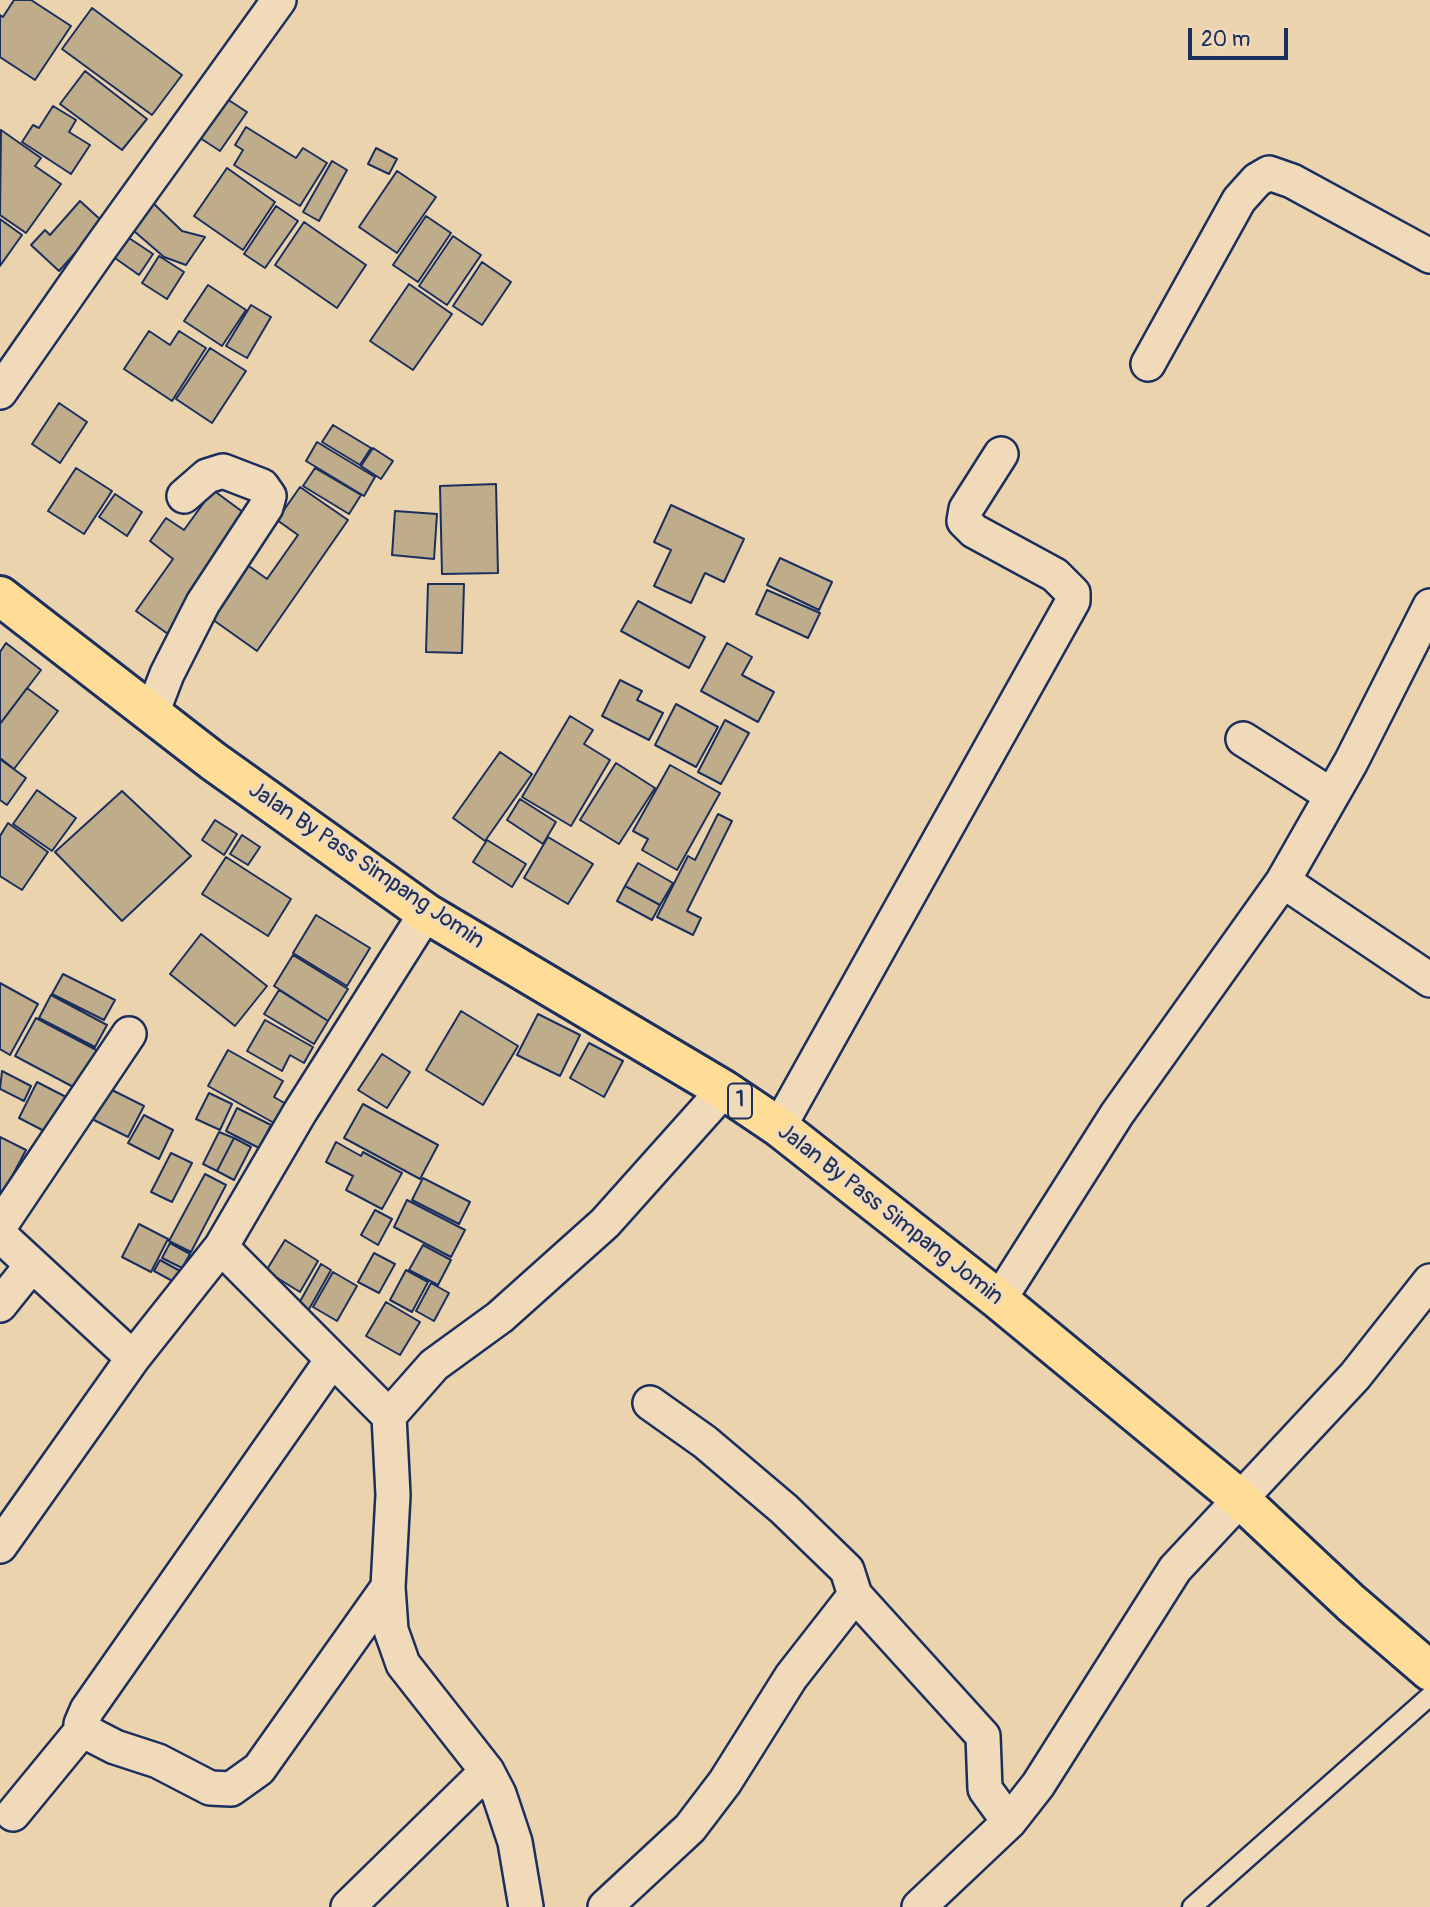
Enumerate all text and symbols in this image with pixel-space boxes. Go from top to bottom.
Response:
scale bar [1192,14,1292,58]
text: 20 m [1201,26,1250,53]
street label: Jalan By Pass Simpang Jomin [243,777,489,955]
road number: 1 [728,1084,752,1118]
street label: Jalan By Pass Simpang Jomin [772,1118,1008,1312]

